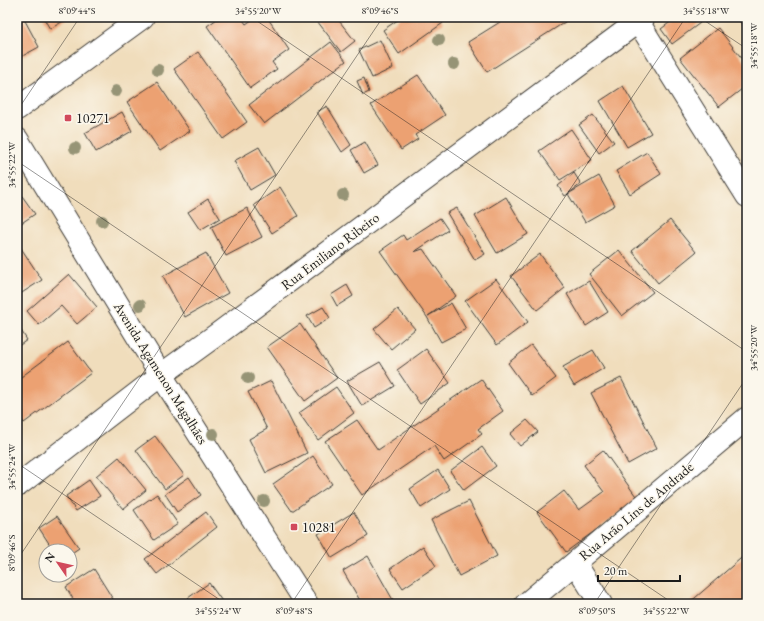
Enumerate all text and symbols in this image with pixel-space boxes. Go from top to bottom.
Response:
text: 8°09'44"S [59,4,96,17]
text: 34°55'20"W [235,4,282,17]
text: 8°09'46"S [362,4,399,17]
text: 34°55'18"W [683,4,730,17]
text: 34°55'18"W [747,22,760,69]
place label: 10271 [76,109,110,127]
marker: 10271 [63,113,73,123]
text: 34°55'22"W [5,141,18,188]
street label: Rua Emiliano Ribeiro [277,208,383,294]
street label: Avenida Agamenon Magalhães [109,298,212,448]
text: 34°55'20"W [747,324,760,371]
text: 34°55'24"W [5,443,18,490]
street label: Rua Arão Lins de Andrade [575,457,697,564]
place label: 10281 [302,518,336,536]
marker: 10281 [289,522,299,532]
text: 8°09'46"S [5,534,18,571]
north arrow [38,543,78,583]
text: N [41,550,58,565]
scale bar [598,557,680,583]
text: 20 m [604,563,628,579]
text: 34°55'24"W [195,604,242,617]
text: 8°09'48"S [276,604,313,617]
text: 8°09'50"S [579,604,616,617]
text: 34°55'22"W [643,604,690,617]

